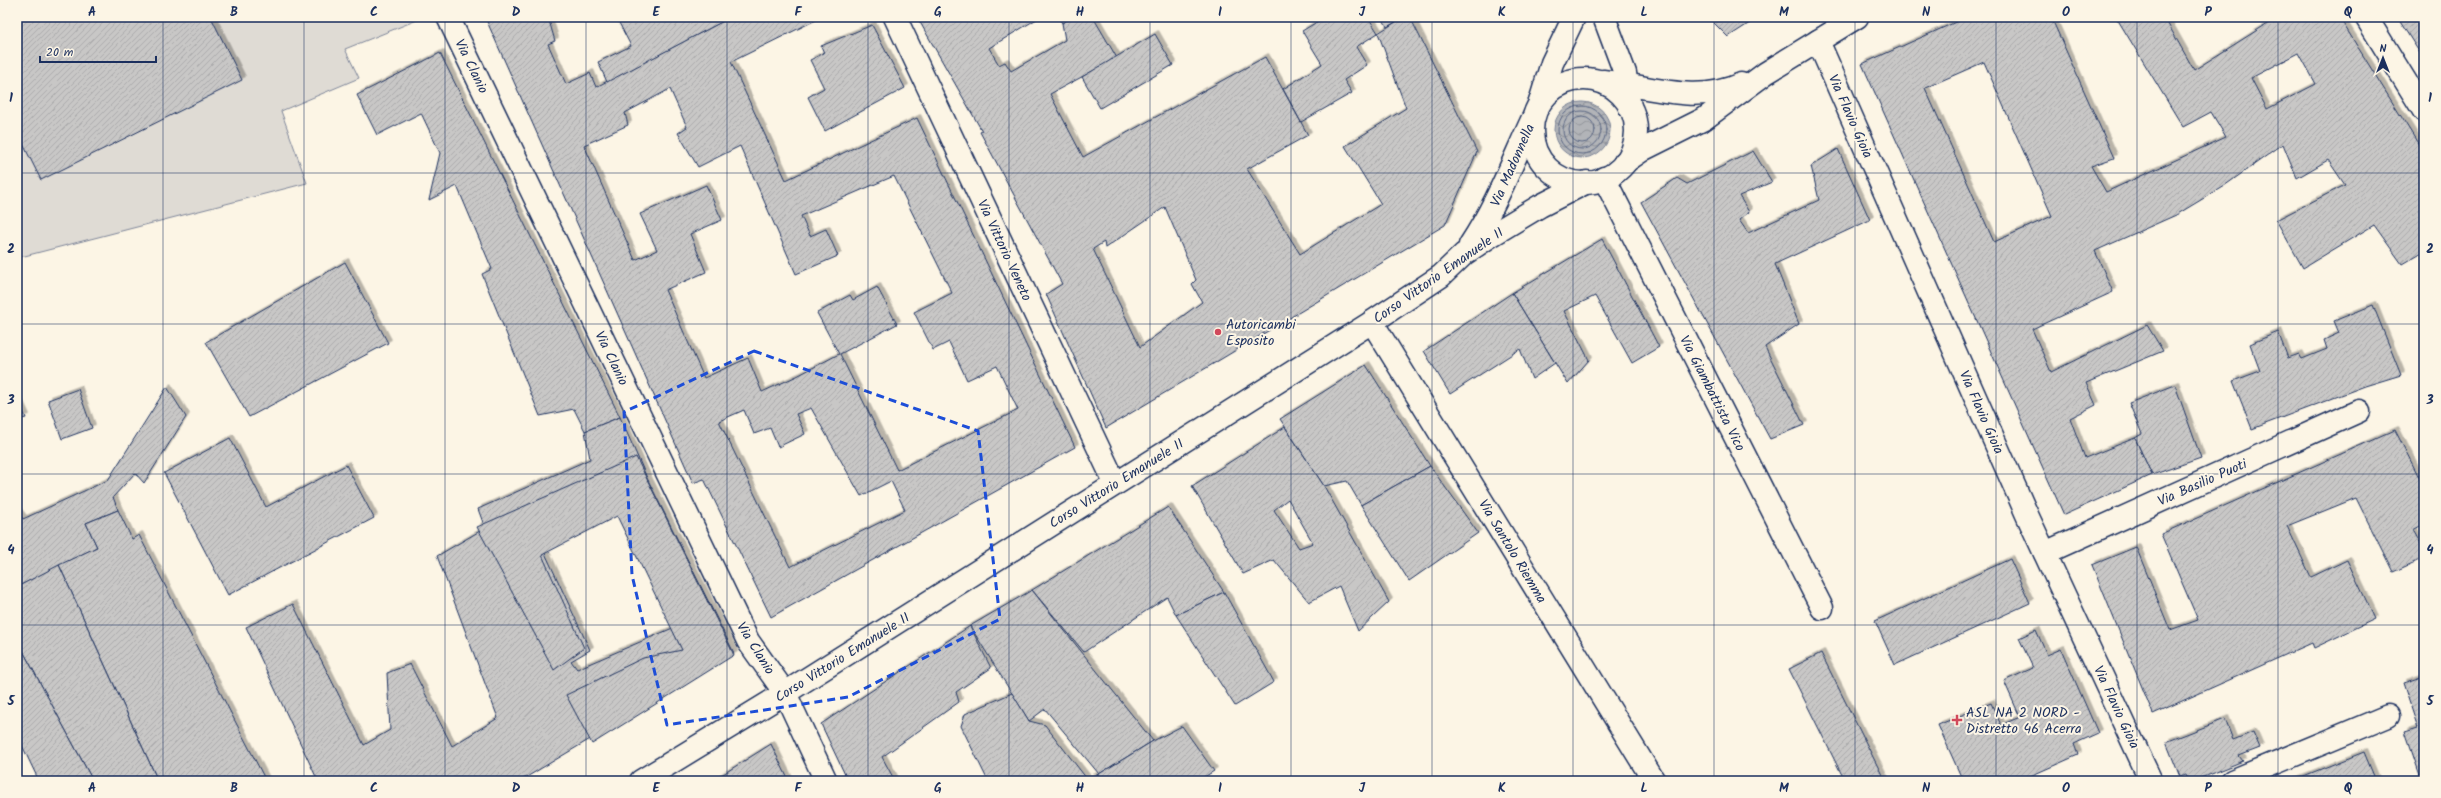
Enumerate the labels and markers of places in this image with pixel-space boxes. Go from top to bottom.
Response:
place label: Autoricambi Esposito [1226,314,1296,352]
marker: Autoricambi Esposito [1213,327,1223,337]
place label: ASL NA 2 NORD - Distretto 46 Acerra [1966,702,2081,740]
marker: ASL NA 2 NORD - Distretto 46 Acerra [1951,714,1963,726]

